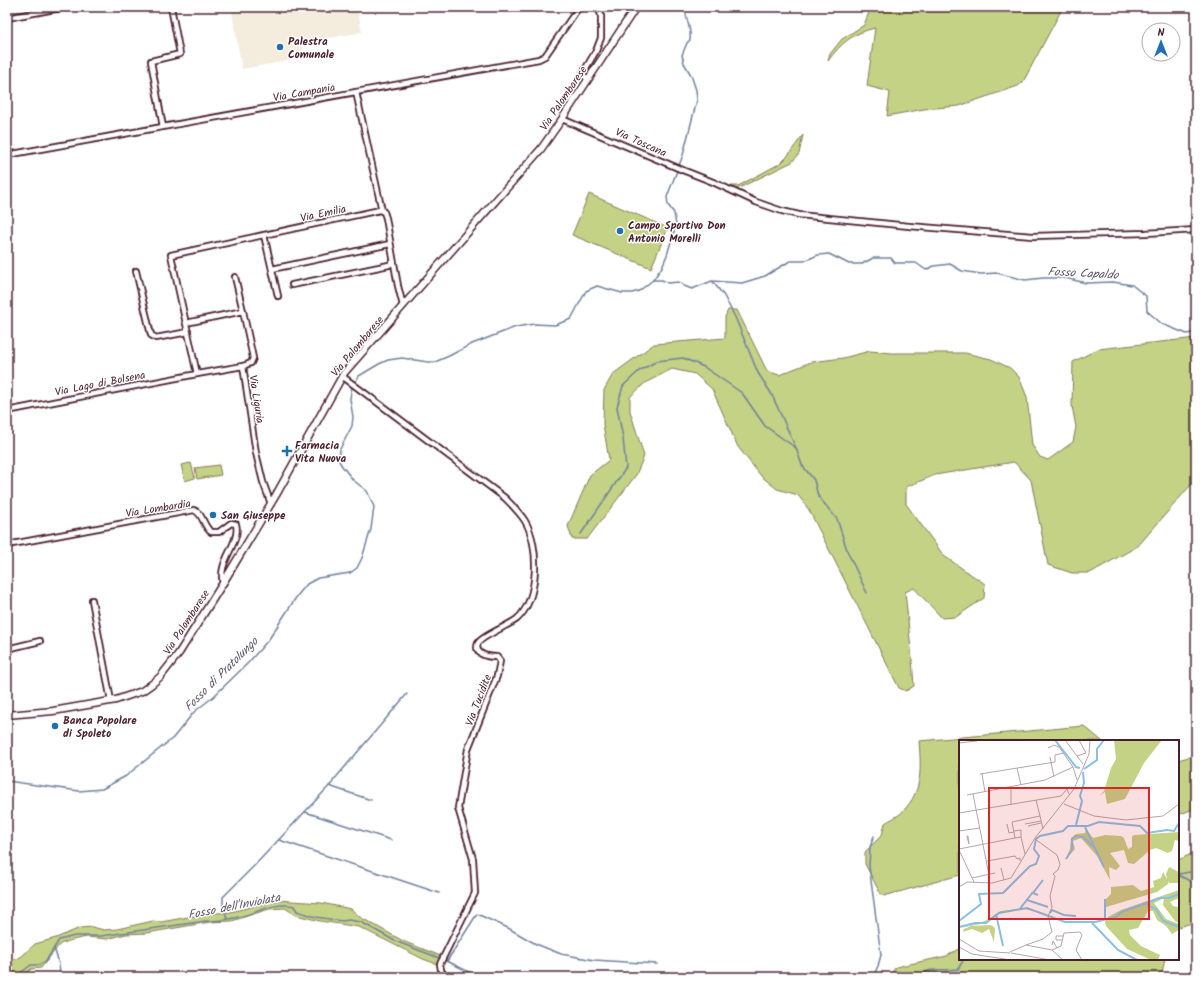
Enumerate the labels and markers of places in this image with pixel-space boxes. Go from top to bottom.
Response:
place label: Palestra Comunale [288,33,335,64]
marker: Palestra Comunale [275,42,285,52]
place label: Campo Sportivo Don Antonio Morelli [628,217,726,248]
marker: Campo Sportivo Don Antonio Morelli [615,226,625,236]
place label: Farmacia Vita Nuova [295,437,346,468]
marker: Farmacia Vita Nuova [282,446,292,456]
place label: San Giuseppe [221,507,286,525]
marker: San Giuseppe [208,510,218,520]
place label: Banca Popolare di Spoleto [63,712,137,743]
marker: Banca Popolare di Spoleto [50,721,60,731]

